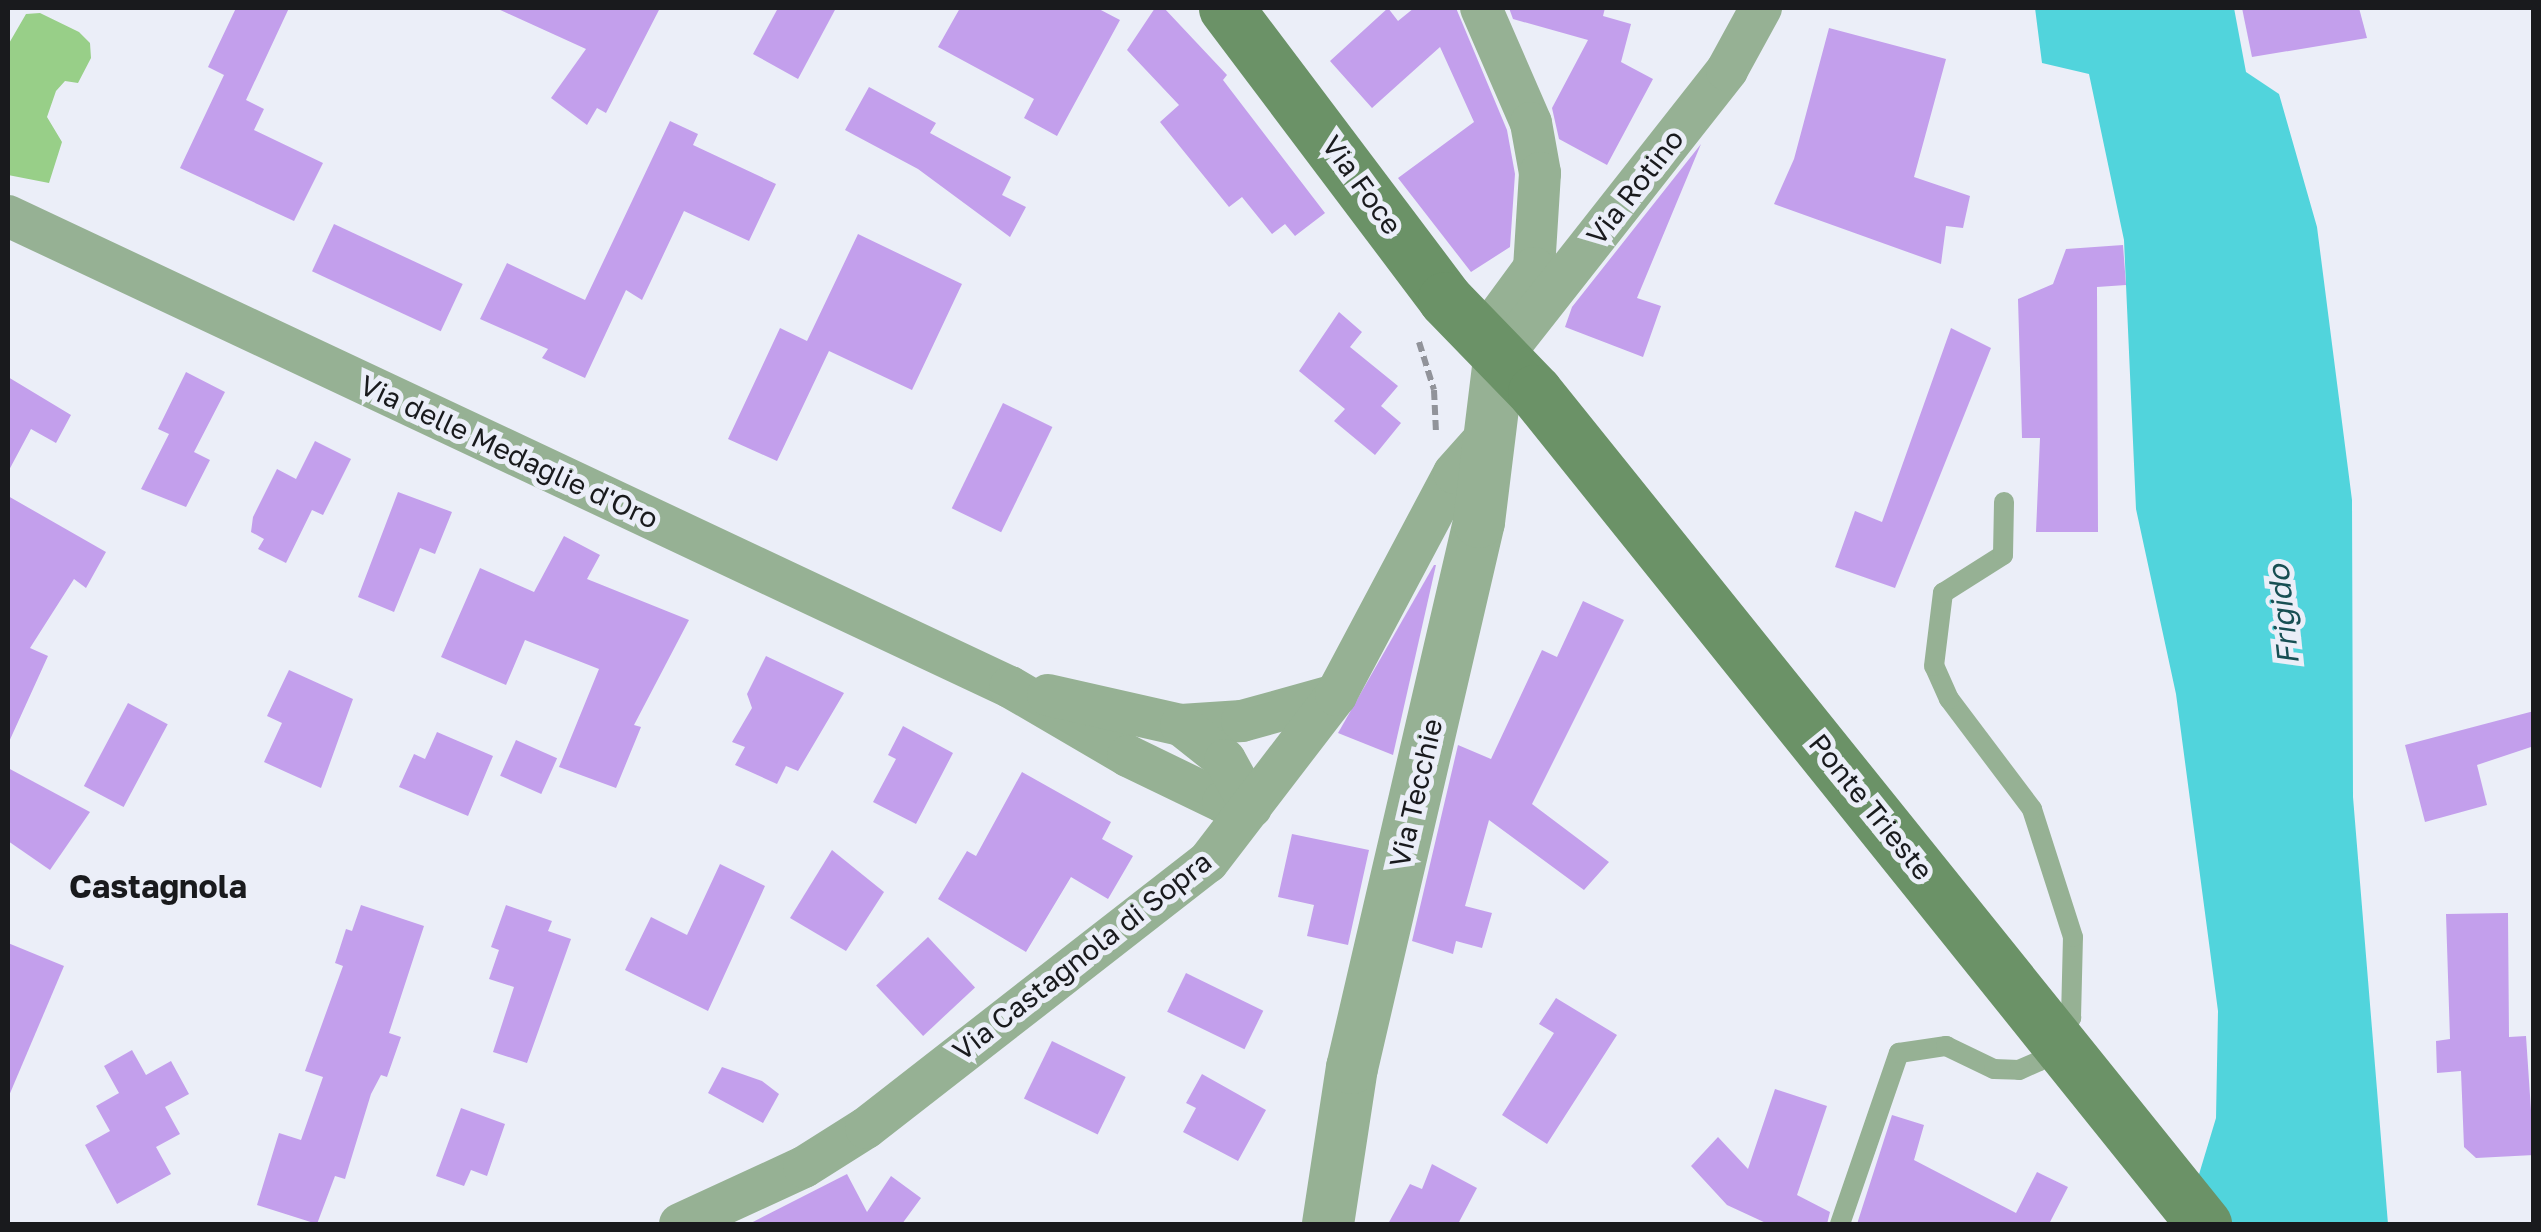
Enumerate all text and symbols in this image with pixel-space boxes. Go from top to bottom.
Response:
street label: Via Rotino [1579,123,1691,251]
street label: Via Foce [1315,129,1409,241]
street label: Via delle Medaglie d'Oro [355,368,663,536]
water label: Frigido [2260,563,2306,667]
street label: Via Tecchie [1383,715,1449,871]
street label: Ponte Trieste [1802,727,1940,887]
street label: Via Castagnola di Sopra [946,845,1218,1067]
district label: Castagnola [69,867,247,905]

